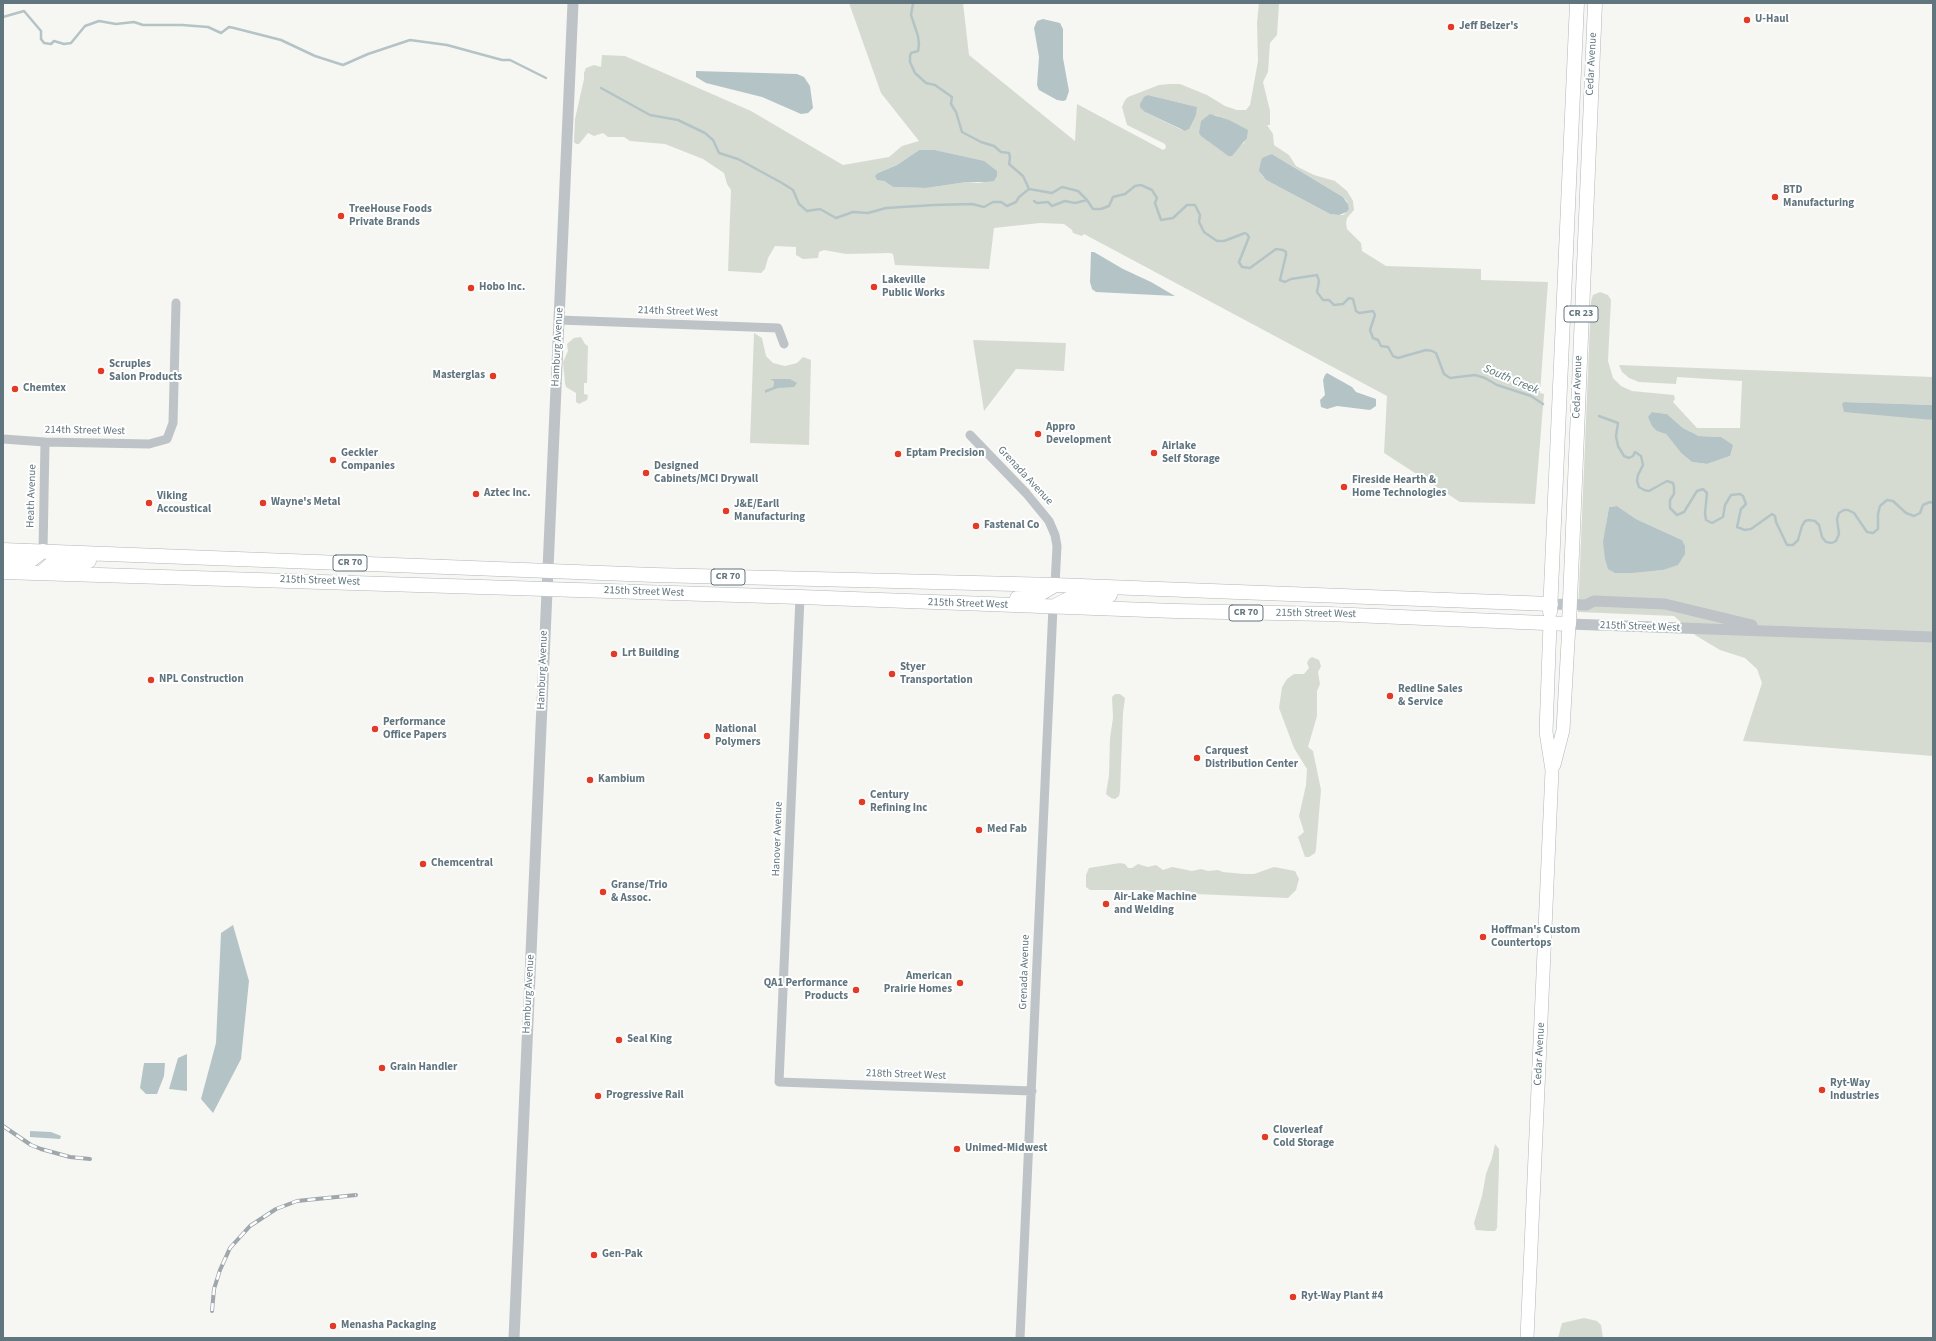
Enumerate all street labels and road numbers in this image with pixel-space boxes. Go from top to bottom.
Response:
street label: Cedar Avenue [1584,32,1600,96]
street label: 214th Street West [638,304,718,320]
road number: CR 23 [1564,306,1598,322]
street label: Hamburg Avenue [549,307,567,387]
street label: Cedar Avenue [1570,355,1586,419]
street label: 214th Street West [45,424,125,438]
street label: Grenada Avenue [995,444,1055,508]
street label: Heath Avenue [24,464,40,528]
road number: CR 70 [333,555,367,571]
road number: CR 70 [711,569,745,585]
street label: 215th Street West [280,573,360,589]
street label: 215th Street West [604,584,684,600]
street label: 215th Street West [928,596,1008,612]
road number: CR 70 [1229,605,1263,621]
street label: 215th Street West [1276,607,1356,621]
street label: 215th Street West [1600,619,1680,635]
street label: Hamburg Avenue [535,630,551,710]
street label: Hanover Avenue [770,801,786,877]
street label: Grenada Avenue [1017,934,1033,1010]
street label: Hamburg Avenue [520,954,538,1034]
street label: Cedar Avenue [1532,1022,1548,1086]
street label: 218th Street West [866,1067,946,1083]

